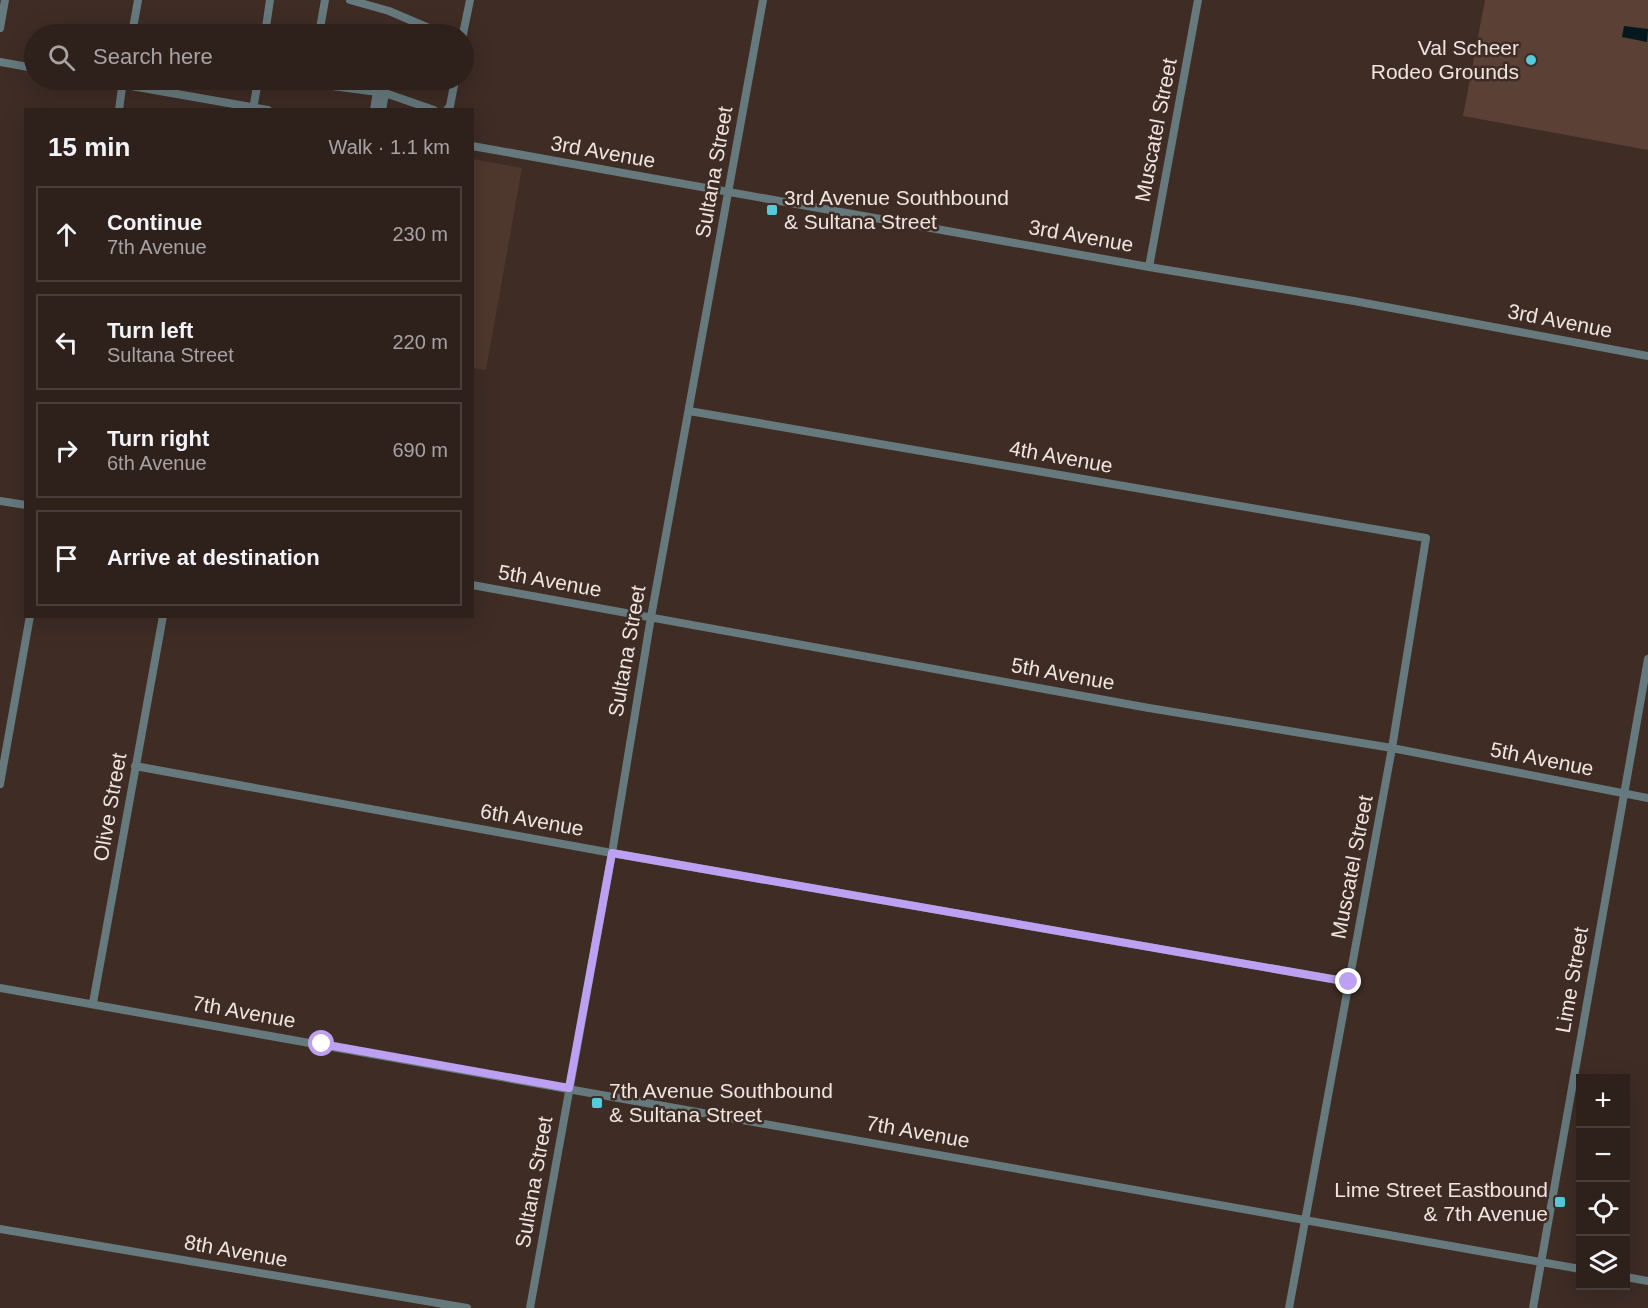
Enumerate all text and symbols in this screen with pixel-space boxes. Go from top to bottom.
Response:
search box [24,24,474,90]
place label: Val Scheer Rodeo Grounds [1371,36,1519,83]
icon: search [45,41,78,74]
text: Search here [93,44,213,69]
marker: Val Scheer Rodeo Grounds [1524,53,1538,67]
street label: Muscatel Street [1130,56,1181,204]
street label: Sultana Street [691,104,736,239]
street label: 3rd Avenue [549,131,657,172]
text: 15 min [48,132,130,162]
text: Walk · 1.1 km [329,136,450,158]
place label: 3rd Avenue Southbound & Sultana Street [784,186,1009,233]
marker: 3rd Avenue Southbound & Sultana Street [765,203,779,217]
text: Continue [107,210,202,235]
street label: 3rd Avenue [1027,215,1135,256]
icon: ahead [50,218,83,251]
text: 230 m [392,223,448,245]
text: 7th Avenue [107,236,207,258]
street label: 3rd Avenue [1506,299,1614,342]
text: Turn left [107,318,193,343]
icon: left [50,326,83,359]
text: 220 m [392,331,448,353]
text: Sultana Street [107,344,234,366]
text: Turn right [107,426,209,451]
icon: right [50,434,83,467]
street label: 4th Avenue [1008,436,1115,477]
text: 690 m [392,439,448,461]
text: 6th Avenue [107,452,207,474]
icon: arrive [50,542,83,575]
text: Arrive at destination [107,545,320,570]
street label: 5th Avenue [497,560,604,601]
street label: Sultana Street [604,583,649,718]
street label: 5th Avenue [1010,653,1117,694]
street label: 5th Avenue [1489,737,1596,780]
street label: Olive Street [89,751,130,863]
street label: Muscatel Street [1326,793,1377,941]
street label: 6th Avenue [479,799,586,840]
street label: Lime Street [1551,925,1592,1035]
route end [1335,968,1361,994]
street label: 7th Avenue [191,991,298,1032]
route start [308,1030,334,1056]
map controls [1576,1074,1630,1290]
button: + [1576,1074,1630,1128]
place label: 7th Avenue Southbound & Sultana Street [609,1079,833,1126]
marker: 7th Avenue Southbound & Sultana Street [590,1096,604,1110]
street label: 7th Avenue [865,1111,972,1152]
street label: Sultana Street [511,1114,556,1249]
button: − [1576,1128,1630,1182]
place label: Lime Street Eastbound & 7th Avenue [1334,1178,1548,1225]
button: locate [1576,1182,1630,1236]
marker: Lime Street Eastbound & 7th Avenue [1553,1195,1567,1209]
street label: 8th Avenue [183,1230,290,1271]
button: layers [1576,1236,1630,1290]

